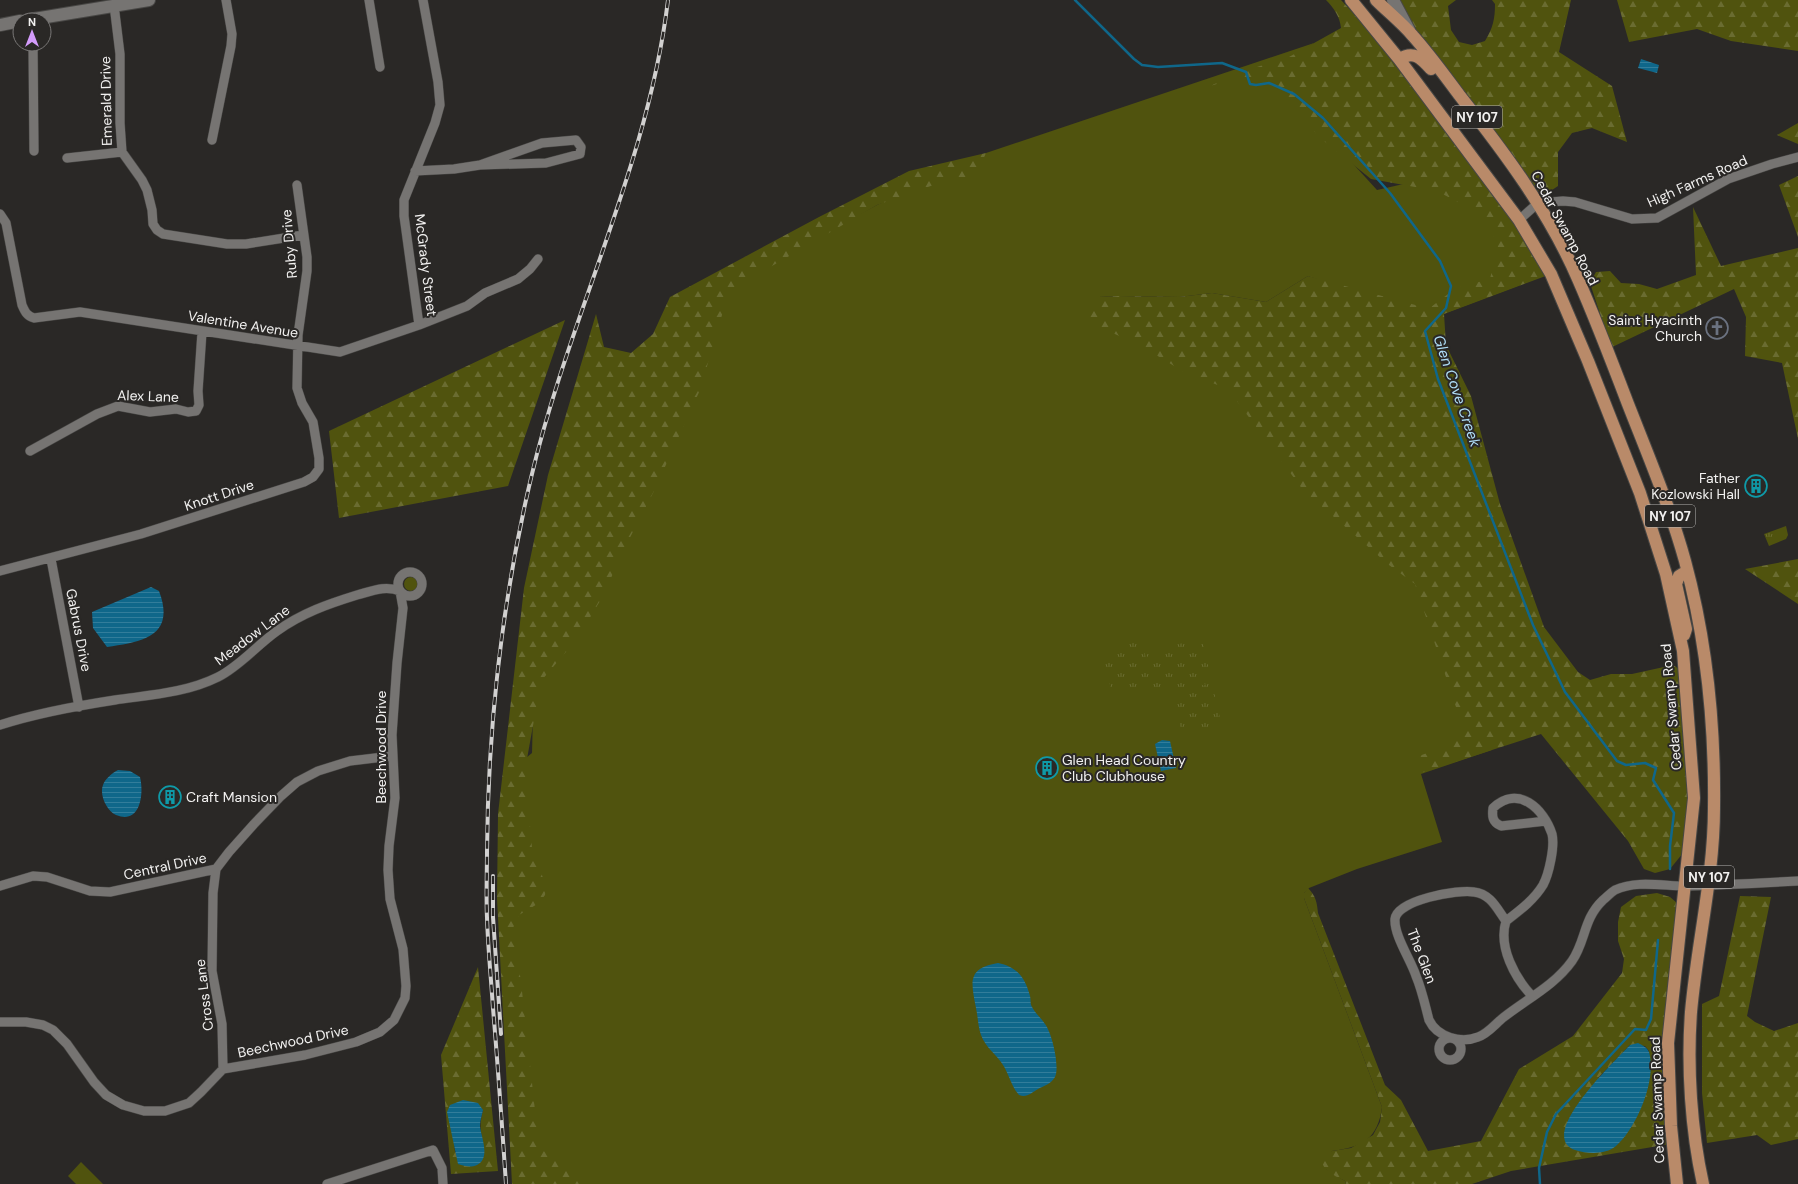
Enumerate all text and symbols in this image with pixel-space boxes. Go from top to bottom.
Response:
north arrow [12,12,52,52]
text: N [28,15,36,29]
street label: Emerald Drive [96,56,116,146]
road number: NY 107 [1452,106,1502,128]
street label: High Farms Road [1644,151,1750,211]
street label: Cedar Swamp Road [1527,168,1603,288]
street label: Ruby Drive [277,209,301,279]
street label: McGrady Street [411,213,441,317]
street label: Valentine Avenue [187,306,299,342]
place label: Saint Hyacinth Church [1608,311,1702,345]
church icon: Saint Hyacinth Church [1704,315,1730,341]
water label: Glen Cove Creek [1428,332,1486,450]
street label: Alex Lane [117,386,179,406]
place label: Father Kozlowski Hall [1651,469,1740,503]
building icon: Father Kozlowski Hall [1743,473,1769,499]
street label: Knott Drive [182,475,256,515]
road number: NY 107 [1645,505,1695,527]
street label: Gabrus Drive [62,587,96,673]
street label: Meadow Lane [211,601,293,669]
street label: Cedar Swamp Road [1656,643,1686,771]
street label: Beechwood Drive [372,690,390,804]
place label: Glen Head Country Club Clubhouse [1062,751,1186,785]
building icon: Glen Head Country Club Clubhouse [1034,755,1060,781]
building icon: Craft Mansion [157,784,183,810]
place label: Craft Mansion [186,788,277,806]
street label: Central Drive [122,848,208,884]
road number: NY 107 [1684,866,1734,888]
street label: The Glen [1403,926,1441,986]
street label: Cross Lane [191,958,217,1032]
street label: Beechwood Drive [236,1020,350,1062]
street label: Cedar Swamp Road [1646,1036,1668,1164]

